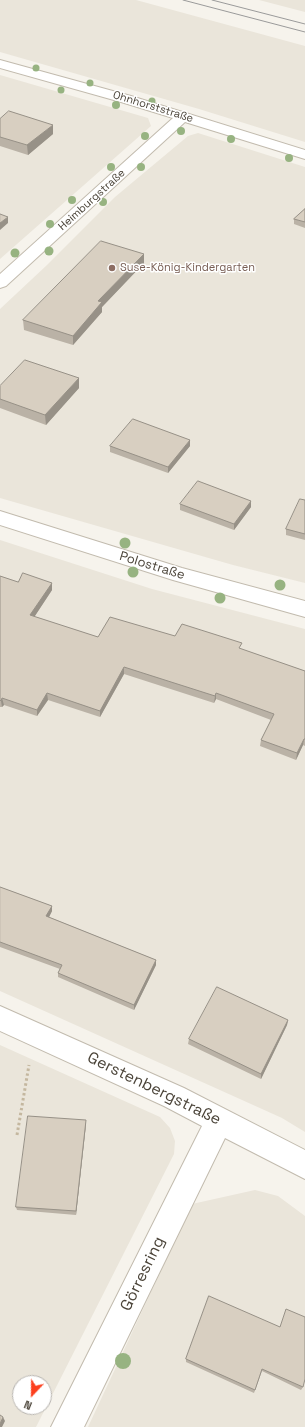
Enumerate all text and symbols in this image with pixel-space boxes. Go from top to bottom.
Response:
street label: Ohnhorststraße [111,88,195,126]
street label: Heimburgstraße [56,167,128,233]
place label: Suse-König-Kindergarten [120,261,255,275]
marker: Suse-König-Kindergarten [107,263,117,273]
street label: Polostraße [117,549,187,583]
street label: Gerstenbergstraße [84,1048,224,1130]
street label: Görresring [117,1234,169,1314]
north arrow [12,1375,52,1415]
text: N [22,1397,34,1413]

